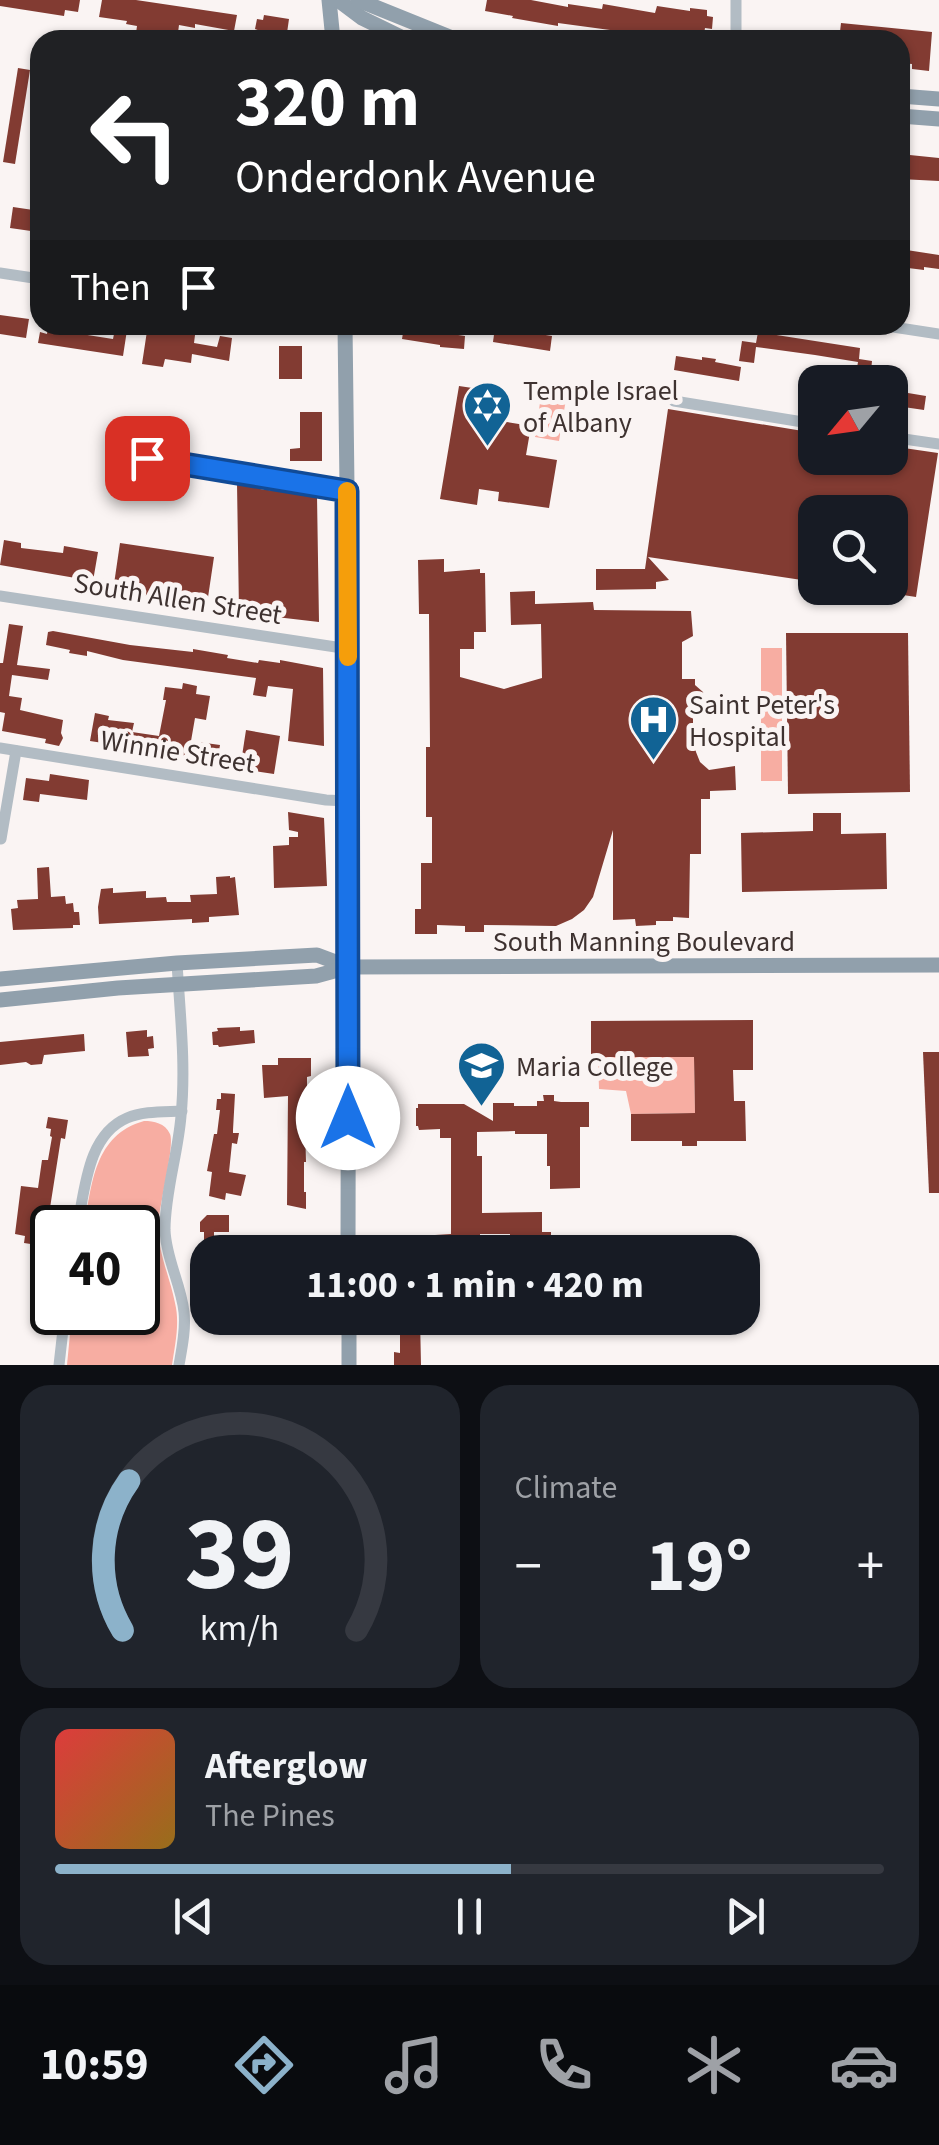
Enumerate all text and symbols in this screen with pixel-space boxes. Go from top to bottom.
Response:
text: 320 m [235,53,420,153]
icon: left [70,70,200,200]
text: Onderdonk Avenue [235,146,596,210]
icon: arrive [171,260,226,315]
text: Then [70,261,151,315]
north arrow [798,365,908,475]
map controls [798,365,908,605]
place label: Temple Israel of Albany [523,371,679,443]
synagogue icon: Temple Israel of Albany [462,380,514,448]
pin [105,416,190,501]
icon: arrive [120,431,175,486]
button: search [798,495,908,605]
street label: South Allen Street [71,563,285,635]
place label: Saint Peter's Hospital [689,685,835,757]
hospital icon: Saint Peter's Hospital [628,694,680,762]
street label: Winnie Street [98,720,259,784]
street label: South Manning Boulevard [493,922,795,962]
school or university icon: Maria College [455,1040,507,1108]
place label: Maria College [516,1047,673,1087]
position arrow [296,1066,400,1170]
speed limit sign: 40 [30,1205,160,1335]
text: 11:00 · 1 min · 420 m [306,1258,644,1312]
text: Climate [515,1465,617,1511]
text: 39 [185,1482,295,1630]
text: 19° [646,1513,753,1620]
text: − [515,1528,542,1606]
text: + [857,1528,884,1606]
text: km/h [200,1603,279,1654]
text: Afterglow [205,1739,368,1793]
text: The Pines [205,1793,335,1839]
icon: previous [166,1889,221,1944]
icon: pause [442,1889,497,1944]
icon: next [718,1889,773,1944]
icon: directions [229,2030,299,2100]
icon: music [379,2030,449,2100]
icon: phone [529,2030,599,2100]
icon: climate [679,2030,749,2100]
icon: car [829,2030,899,2100]
text: 10:59 [40,2033,149,2097]

